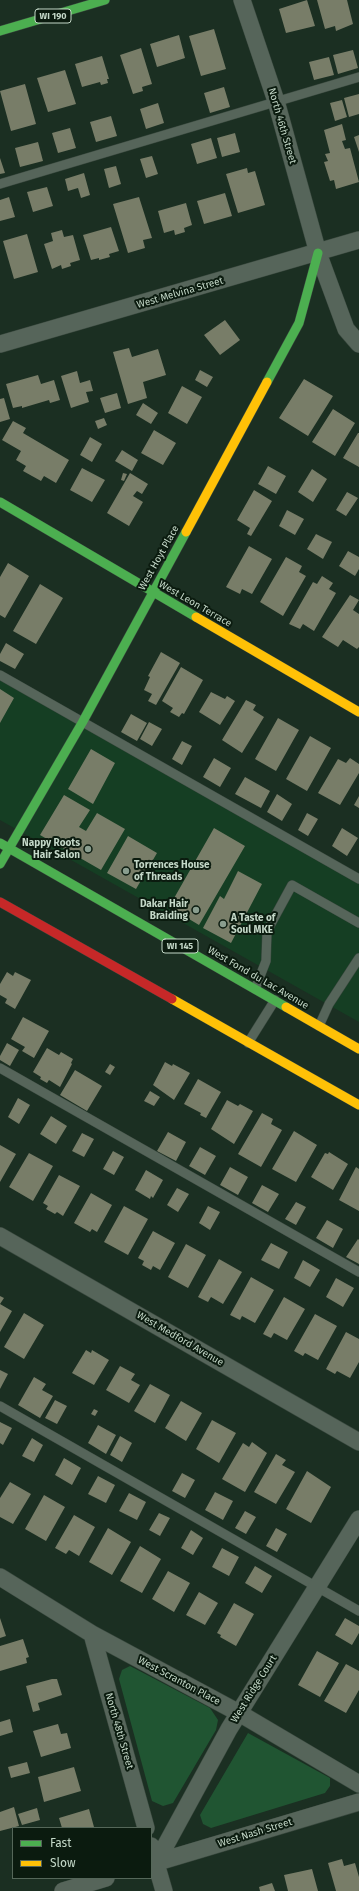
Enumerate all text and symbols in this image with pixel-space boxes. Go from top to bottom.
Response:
road number: WI 190 [35,9,71,23]
street label: North 46th Street [265,87,299,165]
street label: West Melvina Street [135,275,225,311]
street label: West Hoyt Place [136,523,182,593]
street label: West Leon Terrace [157,578,233,630]
place label: Nappy Roots Hair Salon [22,837,80,860]
marker: Nappy Roots Hair Salon [83,844,93,854]
place label: Torrences House of Threads [134,859,210,882]
marker: Torrences House of Threads [121,866,131,876]
place label: Dakar Hair Braiding [140,898,188,922]
marker: Dakar Hair Braiding [191,905,201,915]
place label: A Taste of Soul MKE [231,912,275,936]
marker: A Taste of Soul MKE [218,919,228,929]
road number: WI 145 [162,939,198,953]
street label: West Fond du Lac Avenue [205,944,311,1012]
street label: West Medford Avenue [134,1309,226,1369]
street label: West Ridge Court [228,1653,280,1725]
street label: West Scranton Place [136,1654,222,1708]
street label: North 48th Street [102,1692,136,1770]
street label: West Nash Street [216,1816,294,1850]
legend [12,1827,152,1879]
text: Fast [50,1836,72,1850]
text: Slow [50,1856,76,1870]

